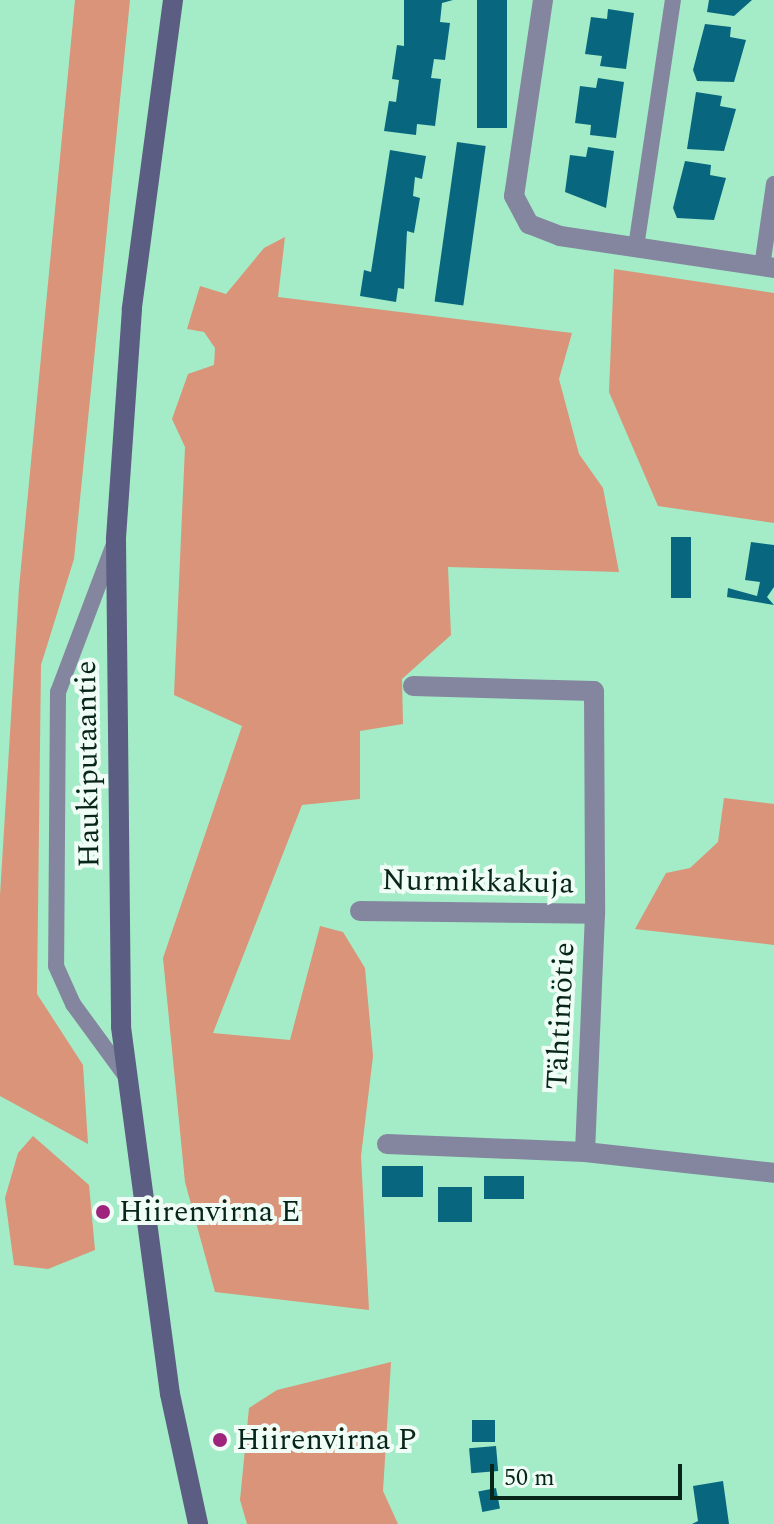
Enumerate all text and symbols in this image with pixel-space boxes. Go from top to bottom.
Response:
street label: Haukiputaantie [68,660,108,868]
street label: Nurmikkakuja [382,862,574,902]
street label: Tähtimötie [539,941,583,1091]
place label: Hiirenvirna E [119,1194,300,1230]
marker: Hiirenvirna E [94,1203,112,1221]
place label: Hiirenvirna P [236,1422,417,1458]
marker: Hiirenvirna P [211,1431,229,1449]
scale bar [494,1448,686,1498]
text: 50 m [504,1460,555,1496]

